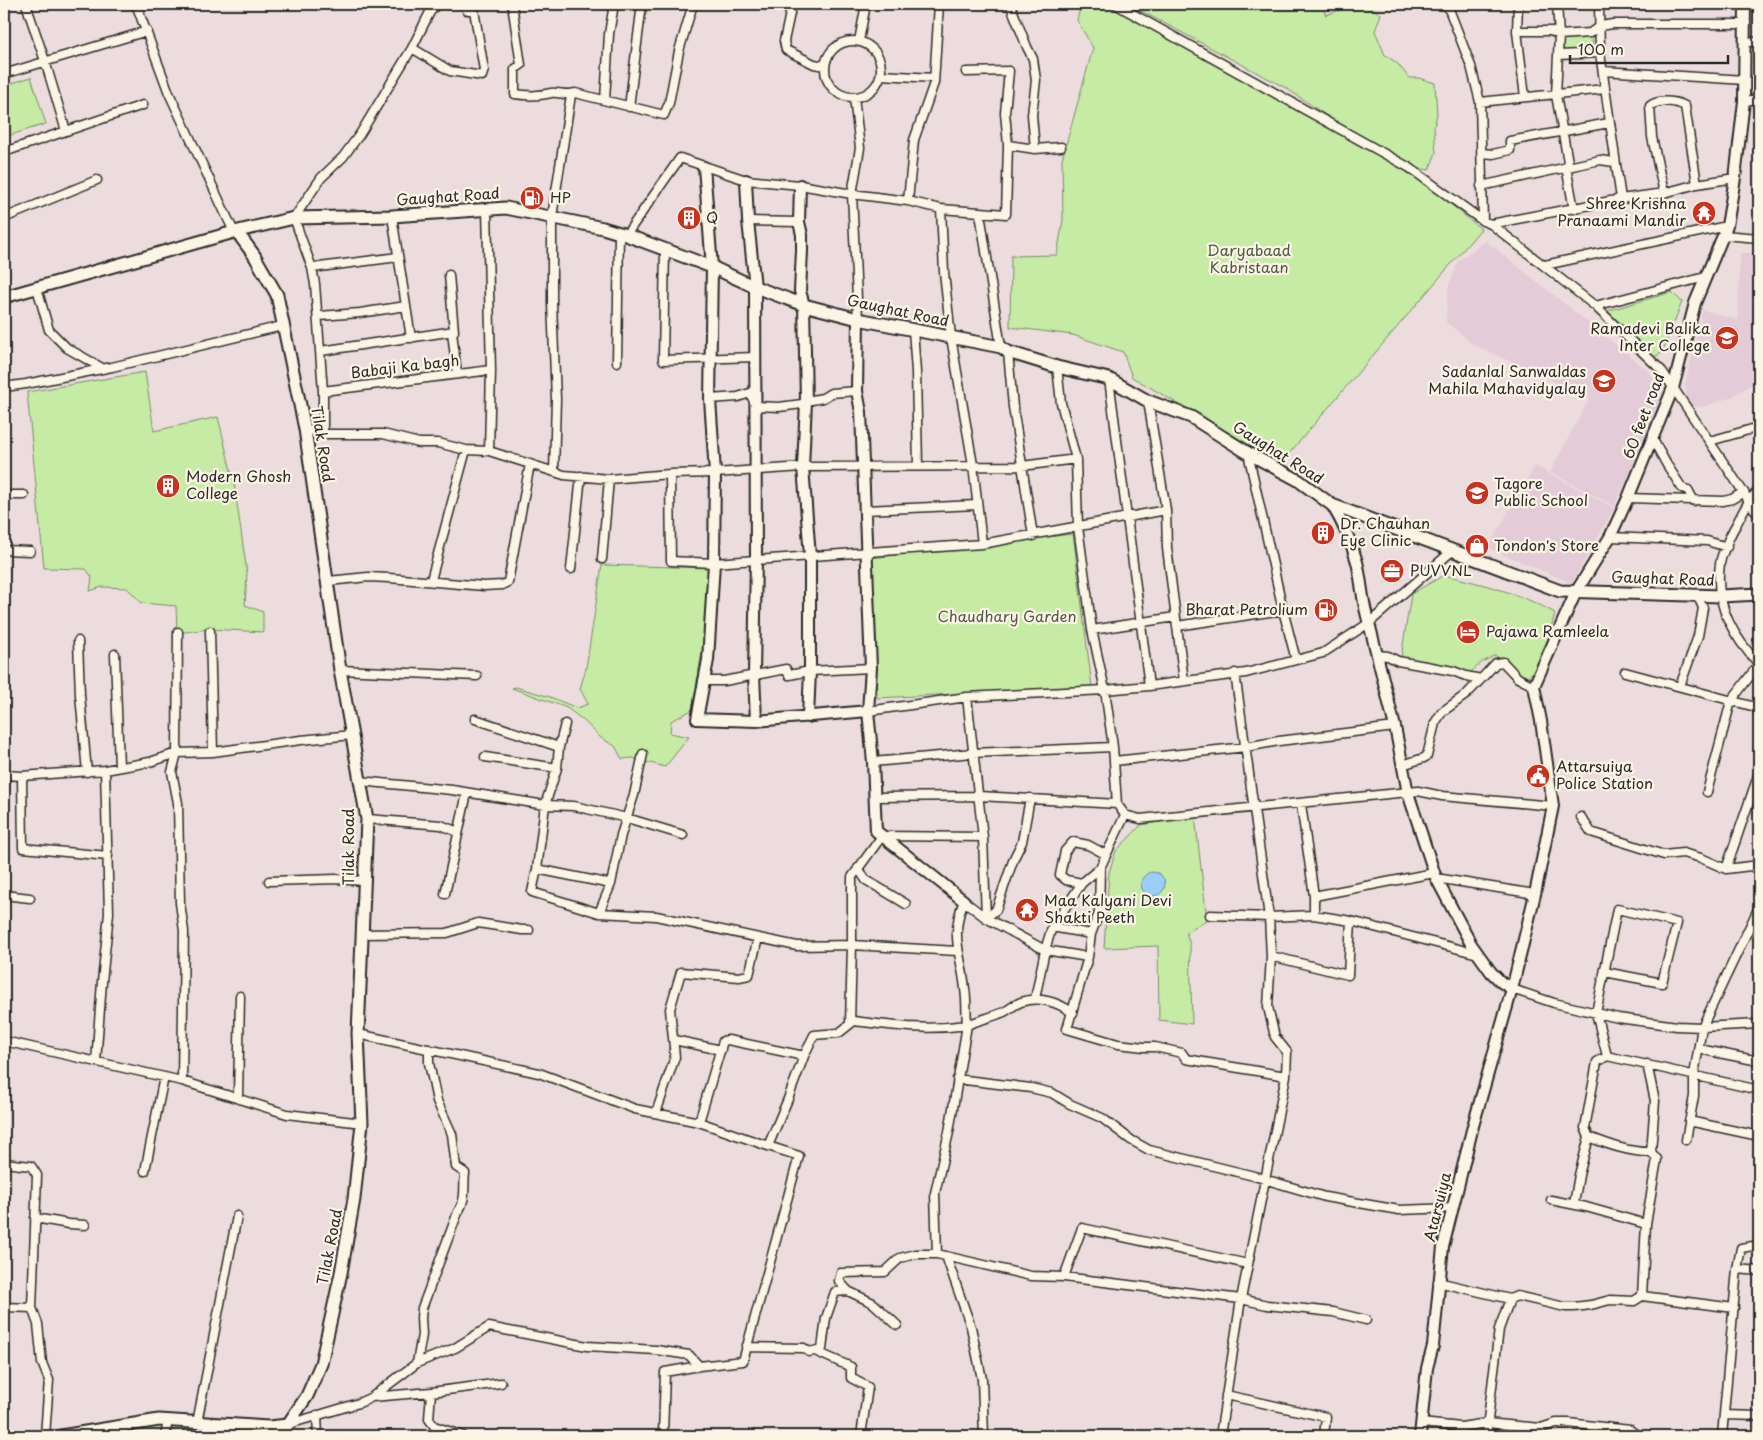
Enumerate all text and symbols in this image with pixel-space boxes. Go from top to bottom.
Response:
scale bar [1570,32,1728,64]
text: 100 m [1578,37,1624,60]
street label: Gaughat Road [395,180,500,211]
fuel station icon: HP [519,185,545,211]
place label: HP [550,185,571,208]
place label: Shree Krishna Pranaami Mandir [1557,191,1687,231]
temple icon: Shree Krishna Pranaami Mandir [1691,200,1717,226]
building icon: Q [676,205,702,231]
place label: Q [706,205,718,228]
park label: Daryabaad Kabristaan [1207,238,1291,278]
street label: Gaughat Road [845,288,951,332]
place label: Ramadevi Balika Inter College [1590,316,1710,356]
school or university icon: Ramadevi Balika Inter College [1714,325,1740,351]
street label: Babaji Ka bagh [349,347,460,384]
place label: Sadanlal Sanwaldas Mahila Mahavidyalay [1428,359,1586,399]
school or university icon: Sadanlal Sanwaldas Mahila Mahavidyalay [1591,368,1617,394]
street label: 60 feet road [1616,369,1670,462]
street label: Tilak Road [306,404,341,484]
street label: Gaughat Road [1229,415,1329,489]
place label: Modern Ghosh College [186,464,291,504]
place label: Tagore Public School [1494,471,1588,511]
building icon: Modern Ghosh College [155,473,181,499]
school or university icon: Tagore Public School [1464,480,1490,506]
place label: Dr. Chauhan Eye Clinic [1340,511,1430,551]
building icon: Dr. Chauhan Eye Clinic [1310,520,1336,546]
shop icon: Tondon's Store [1464,533,1490,559]
place label: Tondon's Store [1494,533,1599,556]
office icon: PUVVNL [1379,558,1405,584]
place label: PUVVNL [1410,558,1472,581]
street label: Gaughat Road [1611,564,1715,591]
place label: Bharat Petrolium [1185,597,1308,620]
fuel station icon: Bharat Petrolium [1313,597,1339,623]
park label: Chaudhary Garden [937,604,1077,627]
hotel icon: Pajawa Ramleela [1455,619,1481,645]
place label: Pajawa Ramleela [1486,619,1609,642]
place label: Attarsuiya Police Station [1556,754,1653,794]
public building icon: Attarsuiya Police Station [1525,763,1551,789]
street label: Tilak Road [336,808,359,886]
place label: Maa Kalyani Devi Shakti Peeth [1044,888,1172,928]
temple icon: Maa Kalyani Devi Shakti Peeth [1014,897,1040,923]
street label: Atarsuiya [1417,1169,1456,1244]
street label: Tilak Road [310,1206,347,1287]

